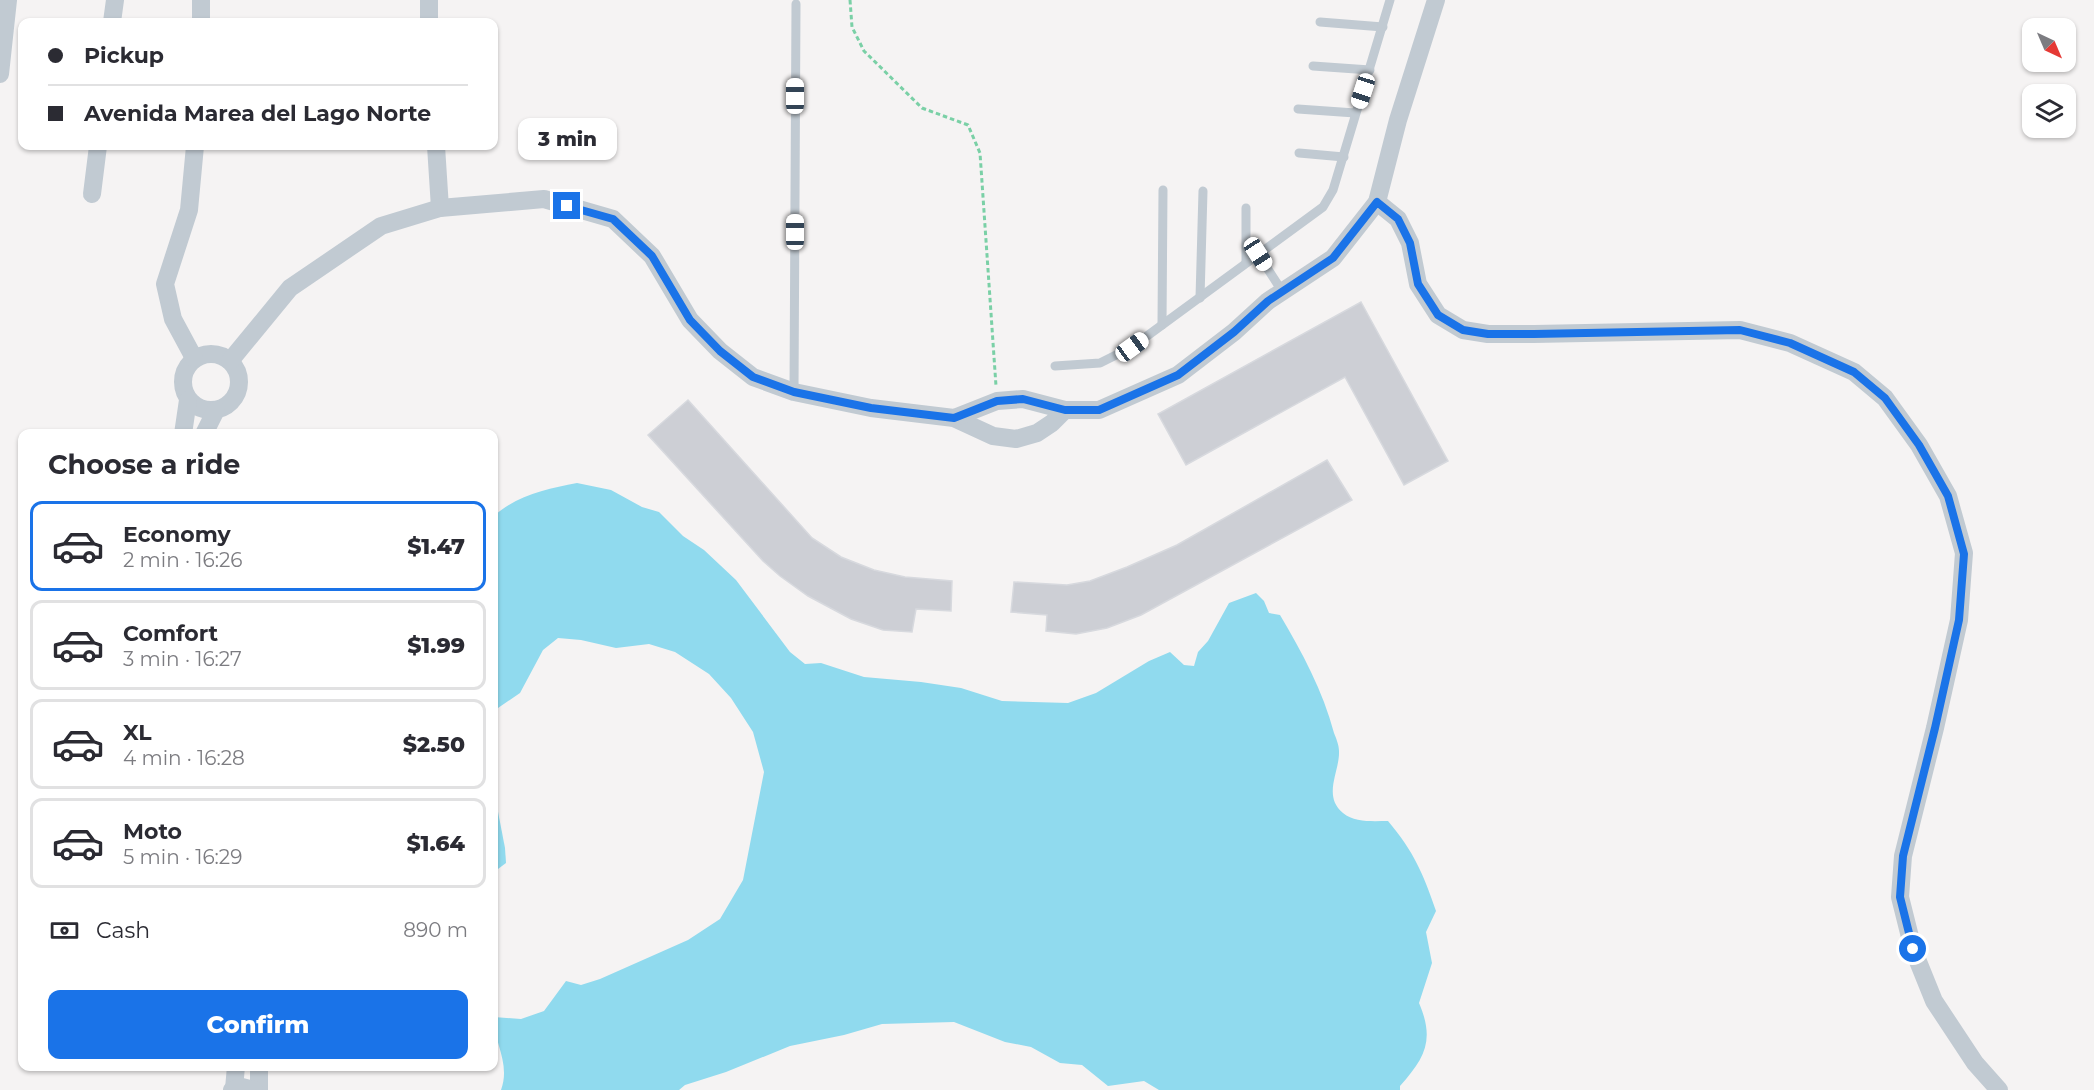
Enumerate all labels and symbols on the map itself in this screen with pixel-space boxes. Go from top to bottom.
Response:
north arrow [2022,18,2076,72]
car [1349,71,1377,111]
car [786,78,804,114]
callout: 3 min [518,119,616,161]
route end [553,192,580,219]
car [786,214,804,250]
car [1241,234,1275,274]
car [1112,329,1152,365]
route start [1899,935,1926,962]

